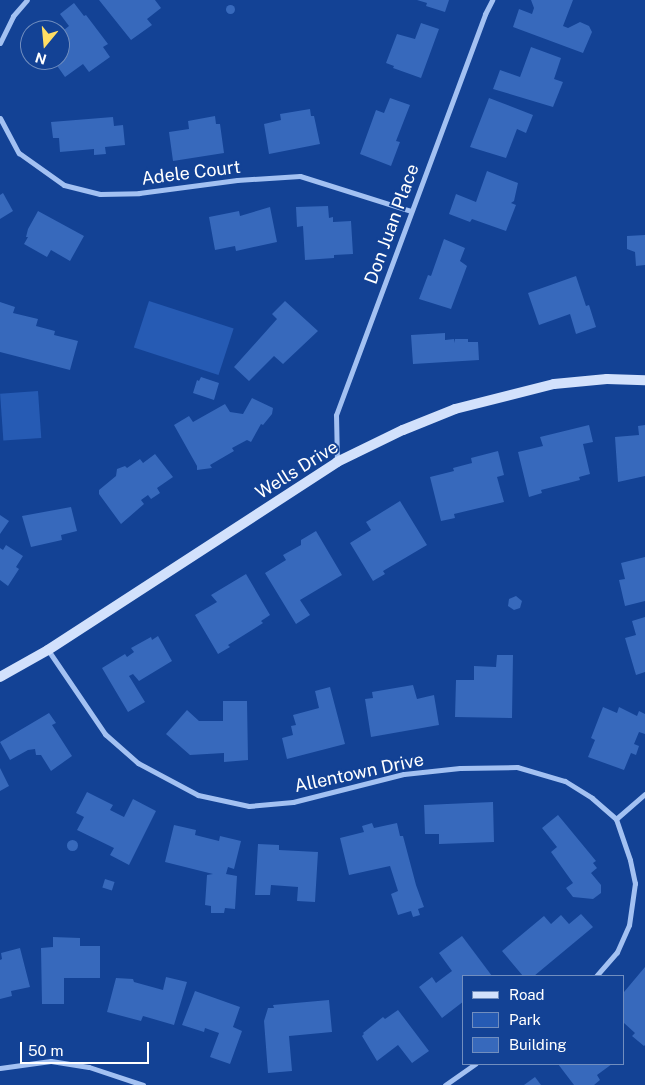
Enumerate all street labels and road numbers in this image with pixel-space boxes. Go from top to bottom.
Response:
street label: Adele Court [140,156,242,190]
street label: Don Juan Place [360,161,424,287]
street label: Wells Drive [252,436,342,504]
street label: Allentown Drive [292,749,426,797]

